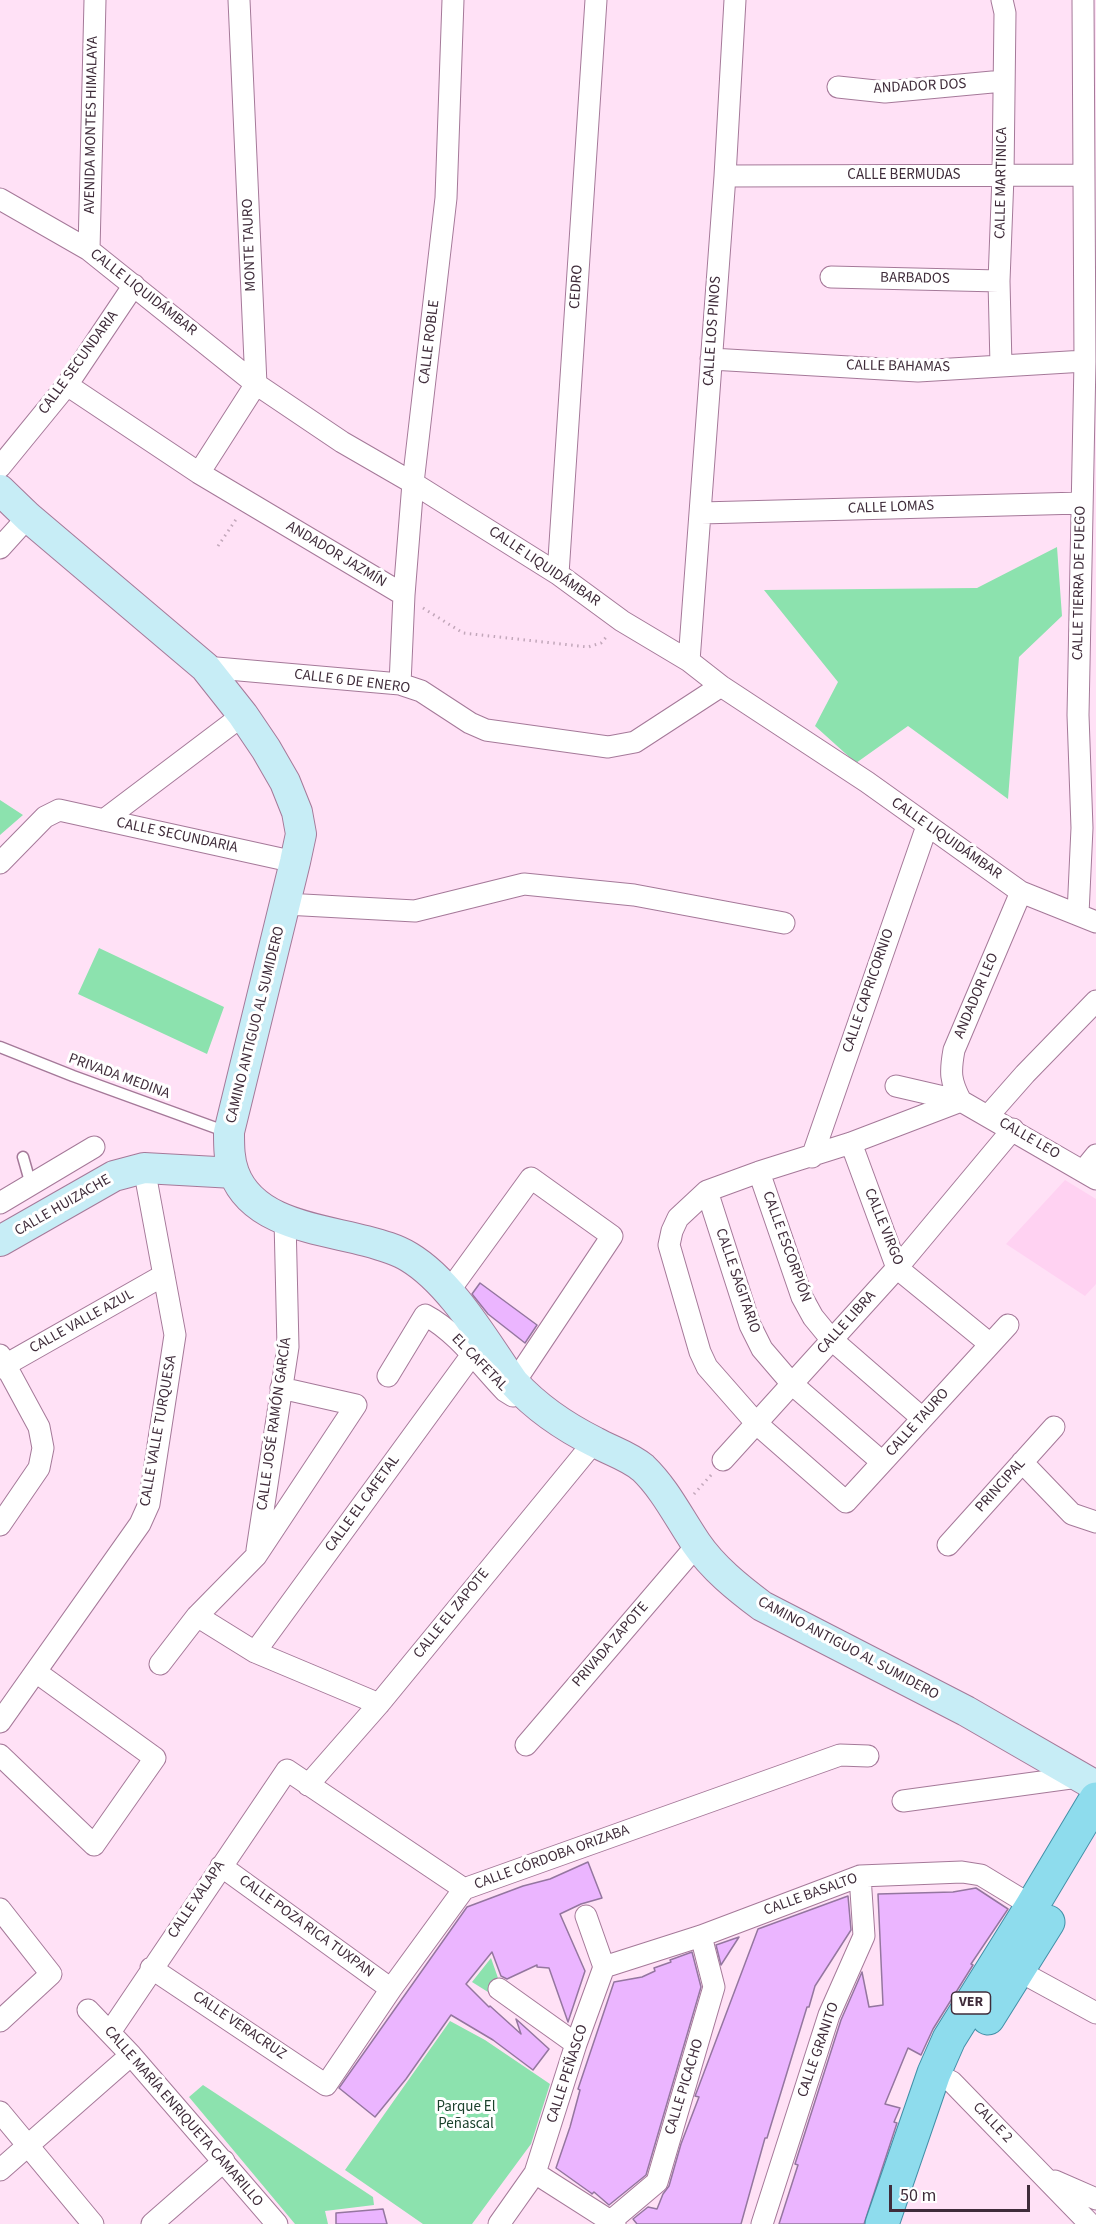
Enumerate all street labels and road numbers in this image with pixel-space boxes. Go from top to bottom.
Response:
street label: AVENIDA MONTES HIMALAYA [81,36,103,214]
street label: ANDADOR DOS [873,76,967,98]
street label: CALLE MARTINICA [992,127,1012,239]
street label: CALLE BERMUDAS [847,167,961,185]
street label: MONTE TAURO [239,198,261,292]
street label: CALLE LIQUIDÁMBAR [86,246,200,340]
street label: CEDRO [566,264,588,310]
street label: BARBADOS [880,269,950,289]
street label: CALLE LOS PINOS [700,275,726,387]
street label: CALLE ROBLE [416,299,444,385]
street label: CALLE SECUNDARIA [35,308,123,418]
street label: CALLE BAHAMAS [846,357,950,377]
street label: CALLE LOMAS [848,498,934,518]
street label: CALLE TIERRA DE FUEGO [1070,506,1090,660]
street label: ANDADOR JAZMÍN [283,518,389,592]
street label: CALLE LIQUIDÁMBAR [485,523,603,611]
street label: CALLE 6 DE ENERO [293,666,411,698]
street label: CALLE LIQUIDÁMBAR [887,794,1005,884]
street label: CALLE SECUNDARIA [115,814,239,858]
street label: CAMINO ANTIGUO AL SUMIDERO [223,925,289,1125]
street label: CALLE CAPRICORNIO [839,927,899,1055]
street label: ANDADOR LEO [951,951,1003,1041]
street label: PRIVADA MEDINA [66,1050,172,1104]
street label: CALLE LEO [995,1114,1063,1164]
street label: CALLE HUIZACHE [12,1171,114,1241]
street label: CALLE VIRGO [859,1186,907,1268]
street label: CALLE ESCORPIÓN [758,1189,814,1305]
street label: CALLE SAGITARIO [711,1226,763,1336]
street label: CALLE VALLE AZUL [27,1286,137,1358]
street label: CALLE LIBRA [814,1288,880,1358]
street label: EL CAFETAL [447,1330,511,1396]
street label: CALLE JOSÉ RAMÓN GARCÍA [254,1336,296,1512]
street label: CALLE VALLE TURQUESA [137,1354,181,1508]
street label: CALLE TAURO [883,1385,953,1461]
street label: CALLE EL CAFETAL [322,1452,404,1556]
street label: PRINCIPAL [972,1455,1030,1517]
street label: CALLE EL ZAPOTE [410,1565,494,1663]
street label: CAMINO ANTIGUO AL SUMIDERO [754,1594,942,1704]
street label: PRIVADA ZAPOTE [569,1599,653,1691]
street label: CALLE CÓRDOBA ORIZABA [472,1822,632,1894]
street label: CALLE XALAPA [165,1858,229,1942]
street label: CALLE BASALTO [762,1870,860,1920]
street label: CALLE POZA RICA TUXPAN [235,1872,377,1982]
street label: CALLE VERACRUZ [189,1988,289,2064]
road number: VER [952,1992,990,2014]
street label: CALLE GRANITO [794,2000,844,2100]
street label: CALLE PEÑASCO [544,2022,592,2126]
street label: CALLE MARÍA ENRIQUETA CAMARILLO [100,2023,266,2211]
street label: CALLE PICACHO [662,2037,708,2137]
street label: CALLE 2 [968,2099,1016,2147]

